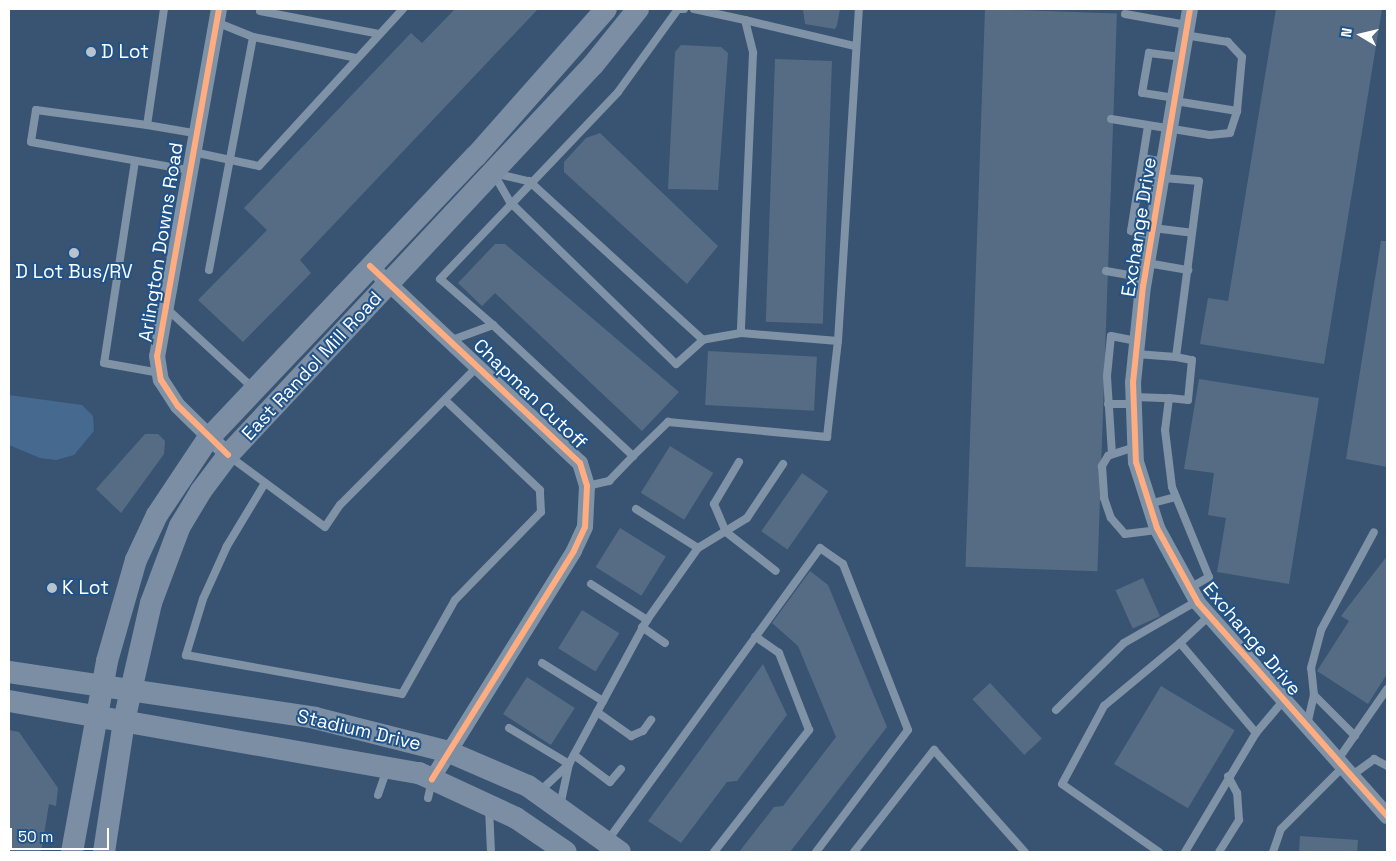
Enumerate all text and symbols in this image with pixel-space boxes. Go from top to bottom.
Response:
north arrow [1336,10,1386,60]
text: N [1337,27,1356,39]
place label: D Lot [101,41,149,63]
marker: D Lot [85,46,97,58]
street label: Arlington Downs Road [134,141,188,343]
street label: Exchange Drive [1117,156,1161,298]
marker: D Lot Bus/RV [68,247,80,259]
place label: D Lot Bus/RV [15,261,133,283]
street label: East Randol Mill Road [237,287,387,445]
street label: Chapman Cutoff [469,334,591,454]
place label: K Lot [62,577,109,599]
street label: Exchange Drive [1198,578,1306,700]
marker: K Lot [46,582,58,594]
street label: Stadium Drive [295,705,423,755]
scale bar [12,818,111,850]
text: 50 m [18,827,53,846]

